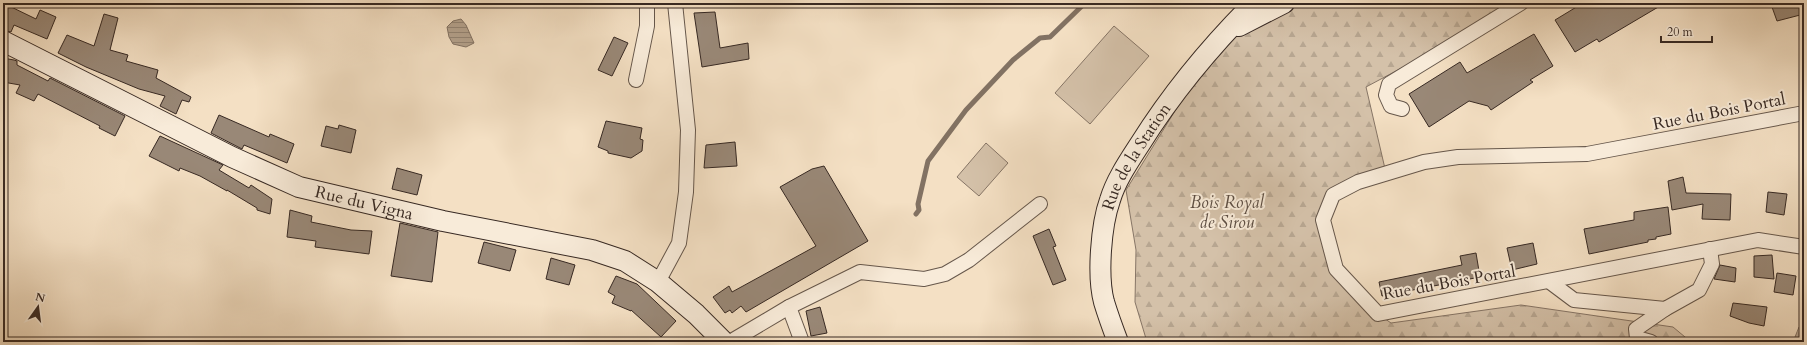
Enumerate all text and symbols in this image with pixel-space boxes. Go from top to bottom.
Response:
scale bar [1661,18,1712,44]
text: 20 m [1667,24,1694,40]
street label: Rue du Bois Portal [1651,87,1788,136]
street label: Rue de la Station [1096,98,1176,213]
street label: Rue du Vigna [313,180,416,226]
park label: Bois Royal de Sirou [1190,191,1264,234]
street label: Rue du Bois Portal [1381,259,1518,306]
north arrow [18,287,58,327]
text: N [34,289,47,306]

